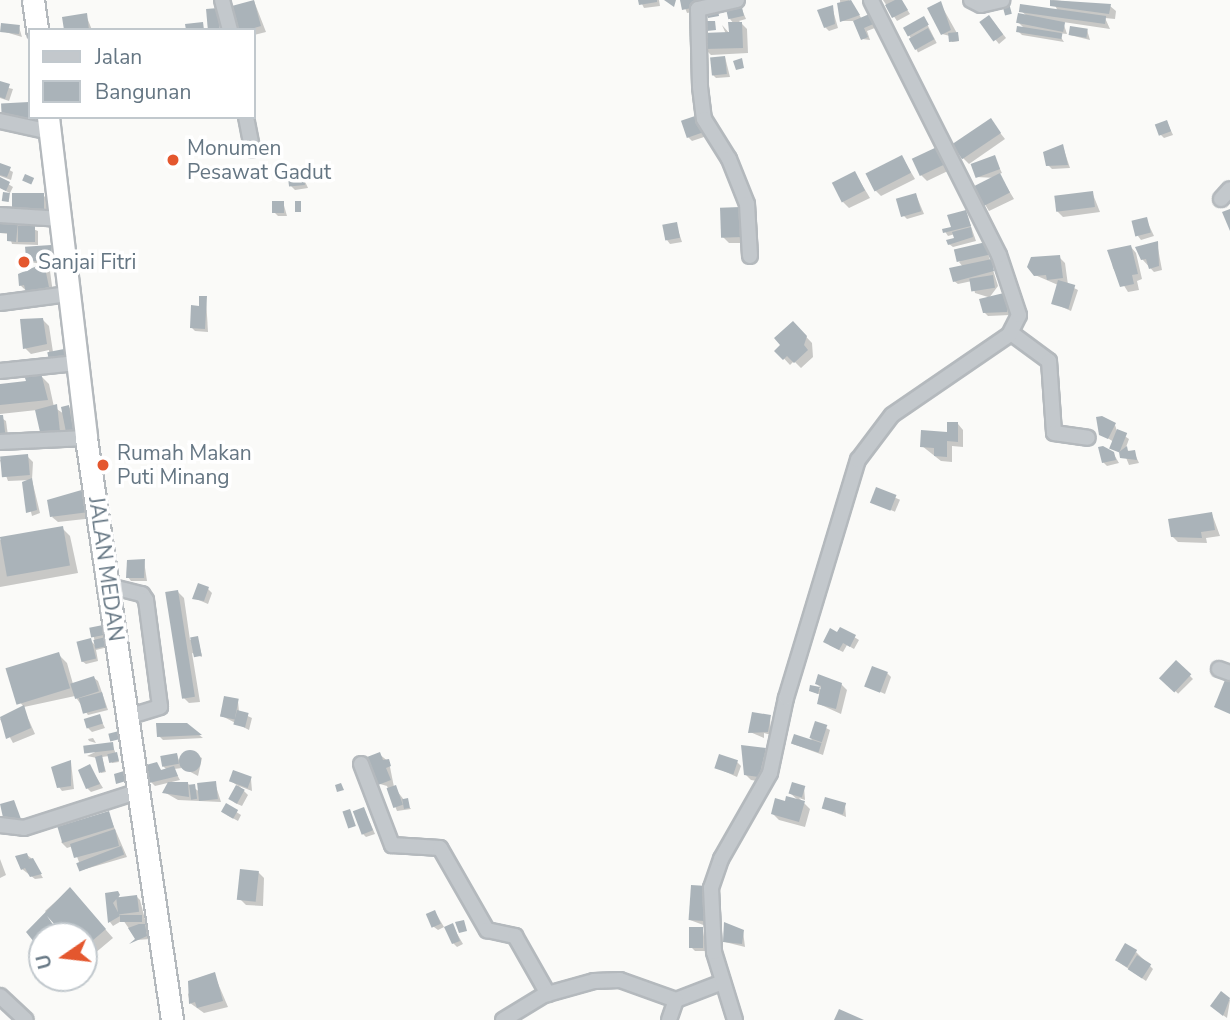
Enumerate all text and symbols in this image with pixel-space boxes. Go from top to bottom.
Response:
legend [28,28,256,119]
text: Jalan [95,43,142,71]
text: Bangunan [95,78,191,106]
place label: Monumen Pesawat Gadut [187,135,331,185]
marker: Monumen Pesawat Gadut [165,152,181,168]
place label: Sanjai Fitri [38,249,136,275]
marker: Sanjai Fitri [16,254,32,270]
place label: Rumah Makan Puti Minang [117,440,252,490]
marker: Rumah Makan Puti Minang [95,457,111,473]
street label: JALAN MEDAN [83,495,129,643]
north arrow [28,922,98,992]
text: U [30,952,59,972]

